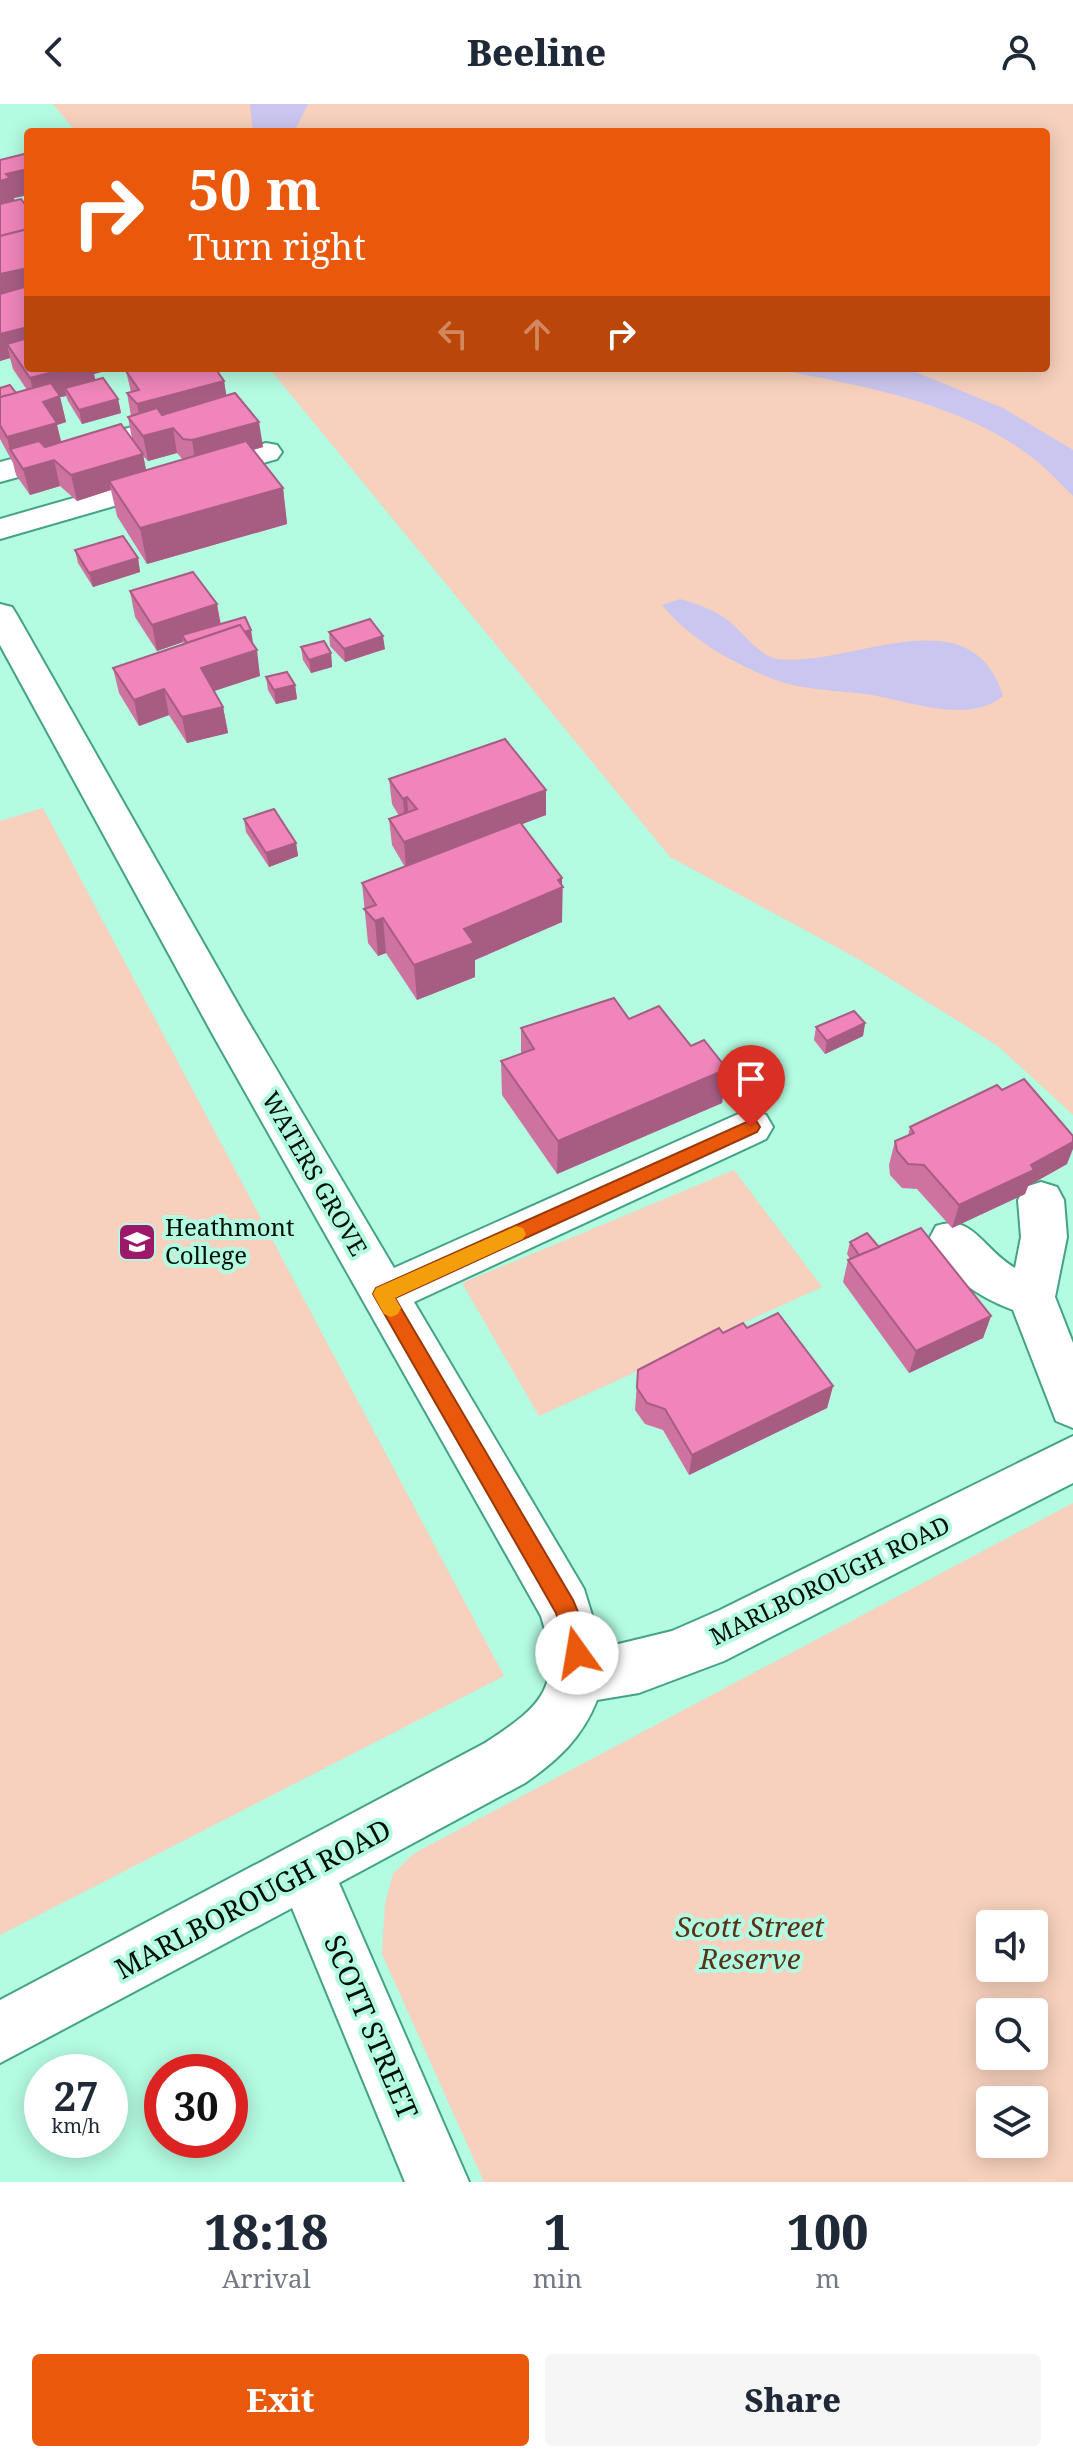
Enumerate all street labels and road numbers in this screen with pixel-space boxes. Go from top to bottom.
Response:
street label: WATERS GROVE [255,1085,376,1261]
street label: MARLBOROUGH ROAD [704,1507,955,1652]
street label: MARLBOROUGH ROAD [108,1809,397,1987]
street label: SCOTT STREET [316,1929,428,2124]

